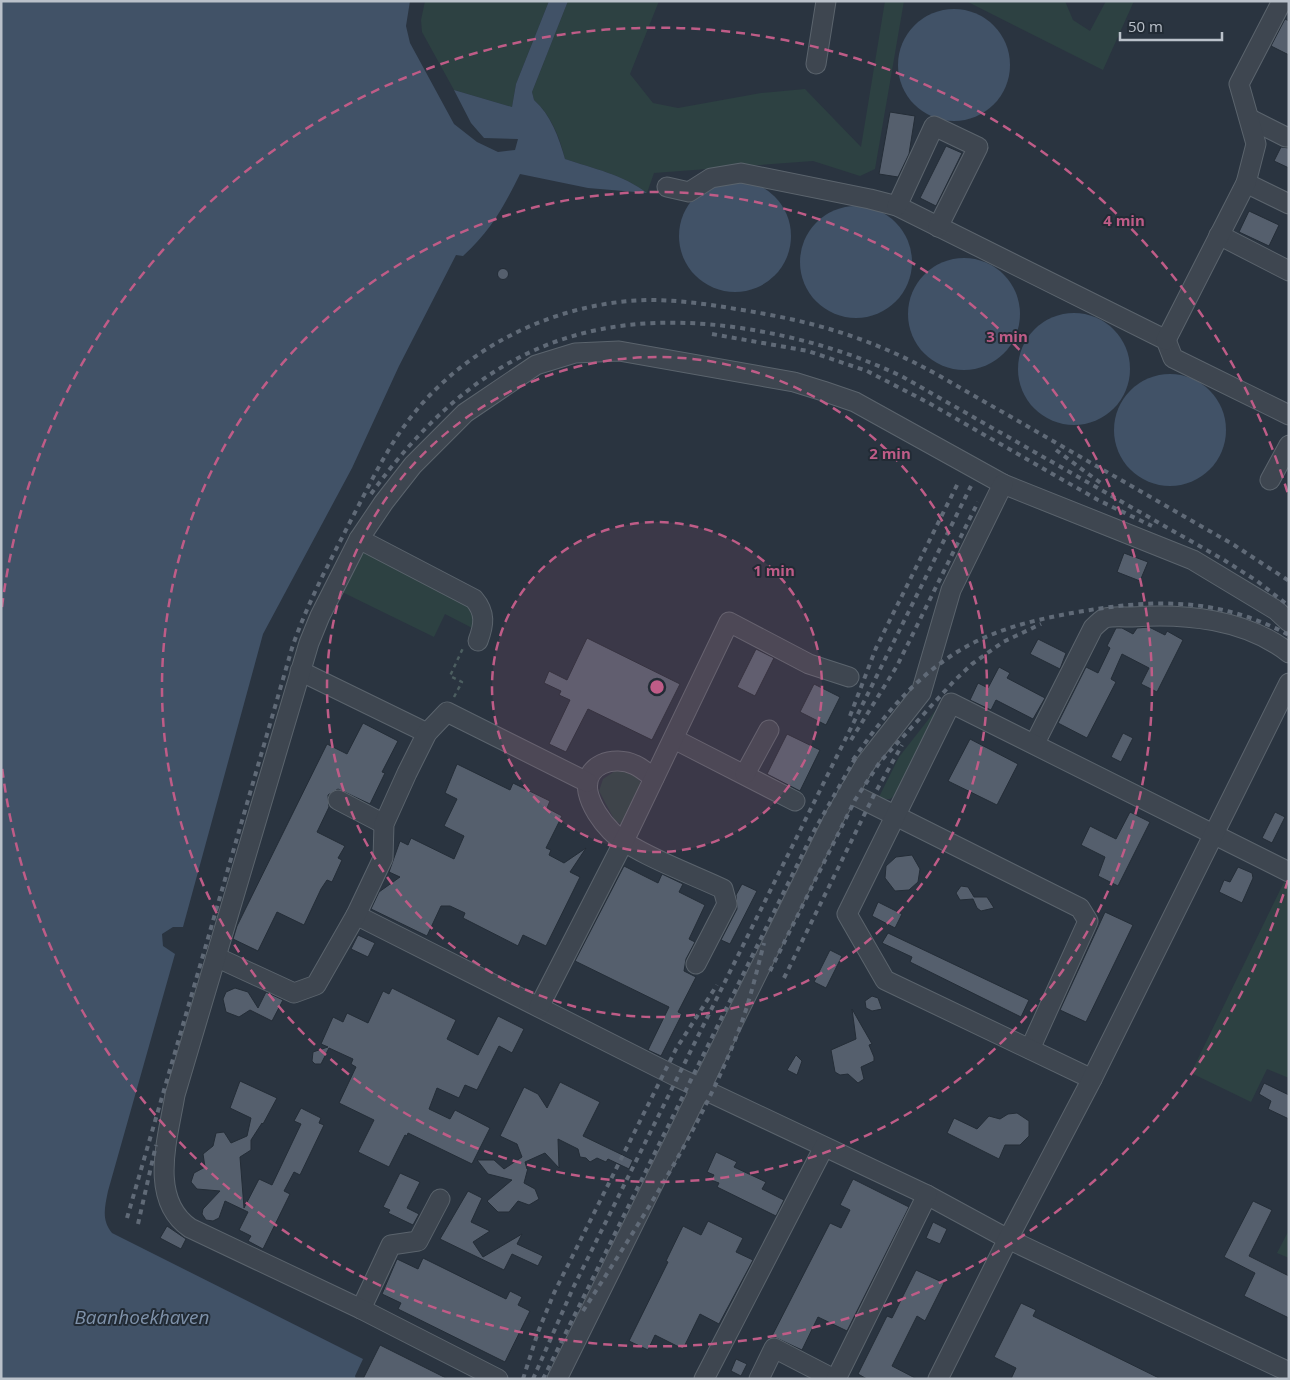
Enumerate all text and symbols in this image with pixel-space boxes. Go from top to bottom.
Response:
scale bar [1120,10,1222,42]
text: 50 m [1128,16,1163,36]
text: 4 min [1103,210,1145,230]
text: 3 min [986,326,1028,346]
text: 2 min [869,443,911,463]
text: 1 min [753,560,795,580]
centre of rings [648,678,666,696]
water label: Baanhoekhaven [74,1304,210,1330]

